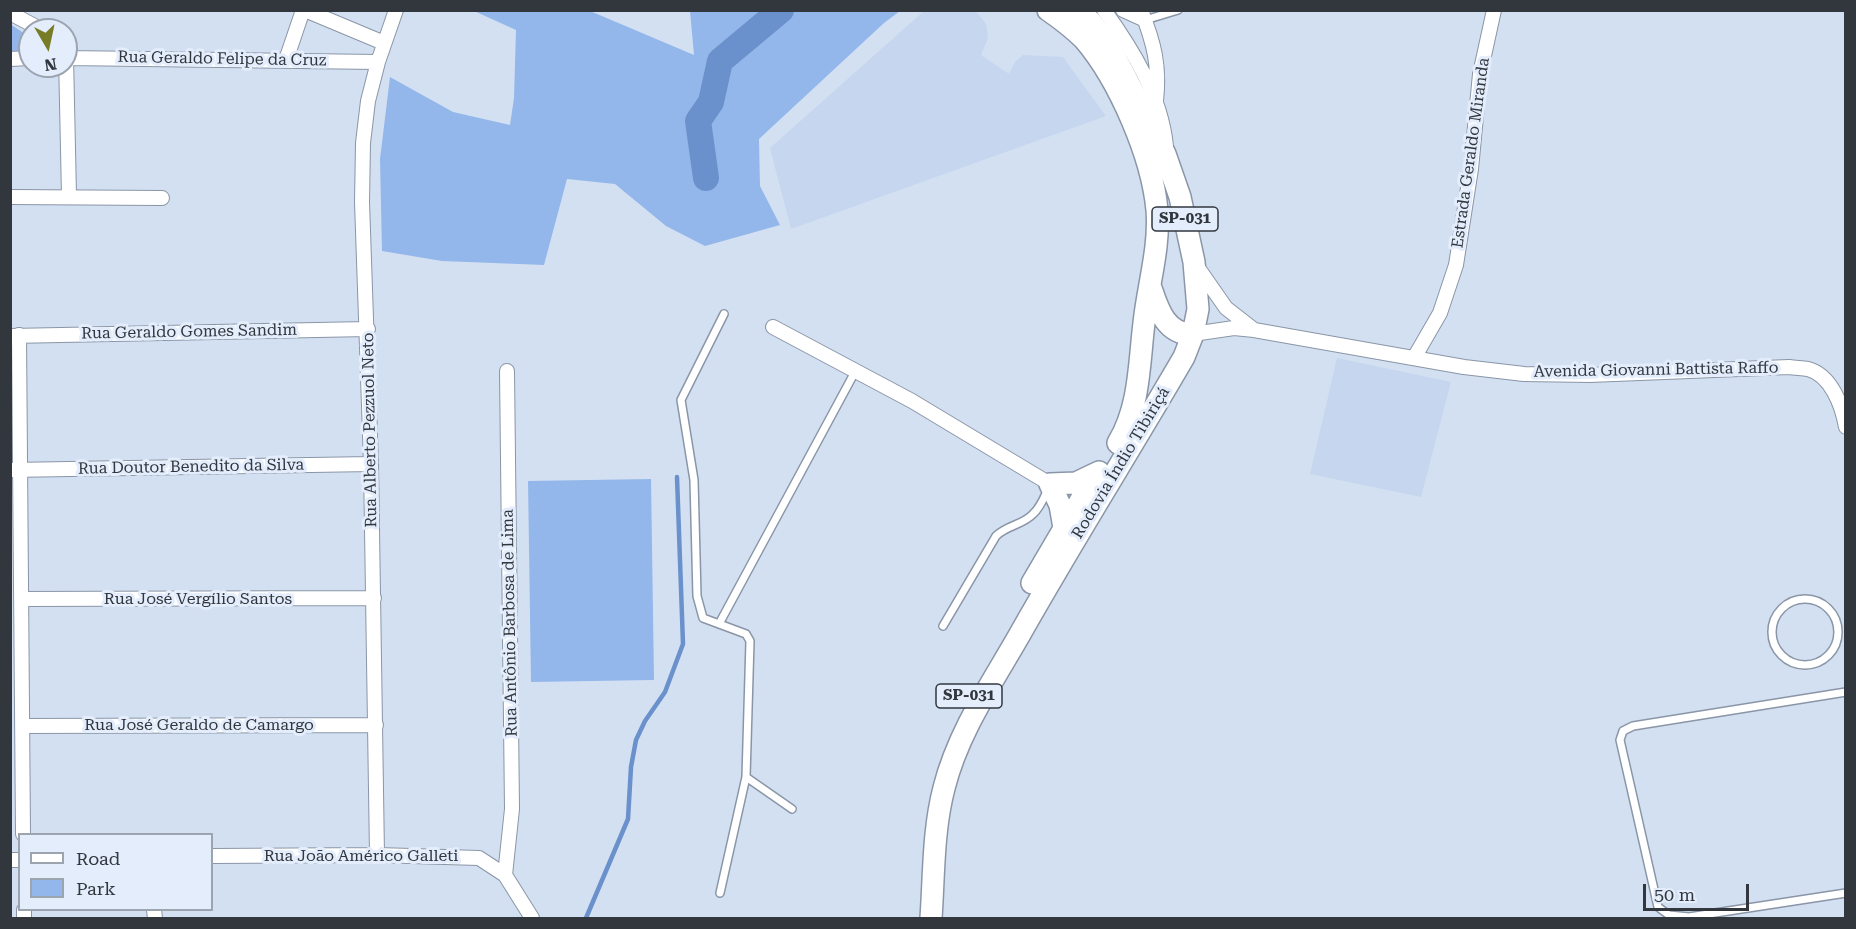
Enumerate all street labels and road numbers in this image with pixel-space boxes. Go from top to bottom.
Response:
street label: Rua Geraldo Felipe da Cruz [118,48,326,70]
street label: Estrada Geraldo Miranda [1448,56,1494,250]
road number: SP-031 [1152,207,1218,231]
street label: Rua Geraldo Gomes Sandim [81,321,297,343]
street label: Rua Alberto Pezzuol Neto [359,332,381,528]
street label: Avenida Giovanni Battista Raffo [1533,358,1779,382]
street label: Rodovia Índio Tibiriçá [1068,384,1174,542]
street label: Rua Doutor Benedito da Silva [78,455,304,479]
street label: Rua Antônio Barbosa de Lima [498,509,522,737]
street label: Rua José Vergílio Santos [104,589,292,609]
road number: SP-031 [936,684,1002,708]
street label: Rua José Geraldo de Camargo [84,715,314,735]
street label: Rua João Américo Galleti [264,846,458,866]

